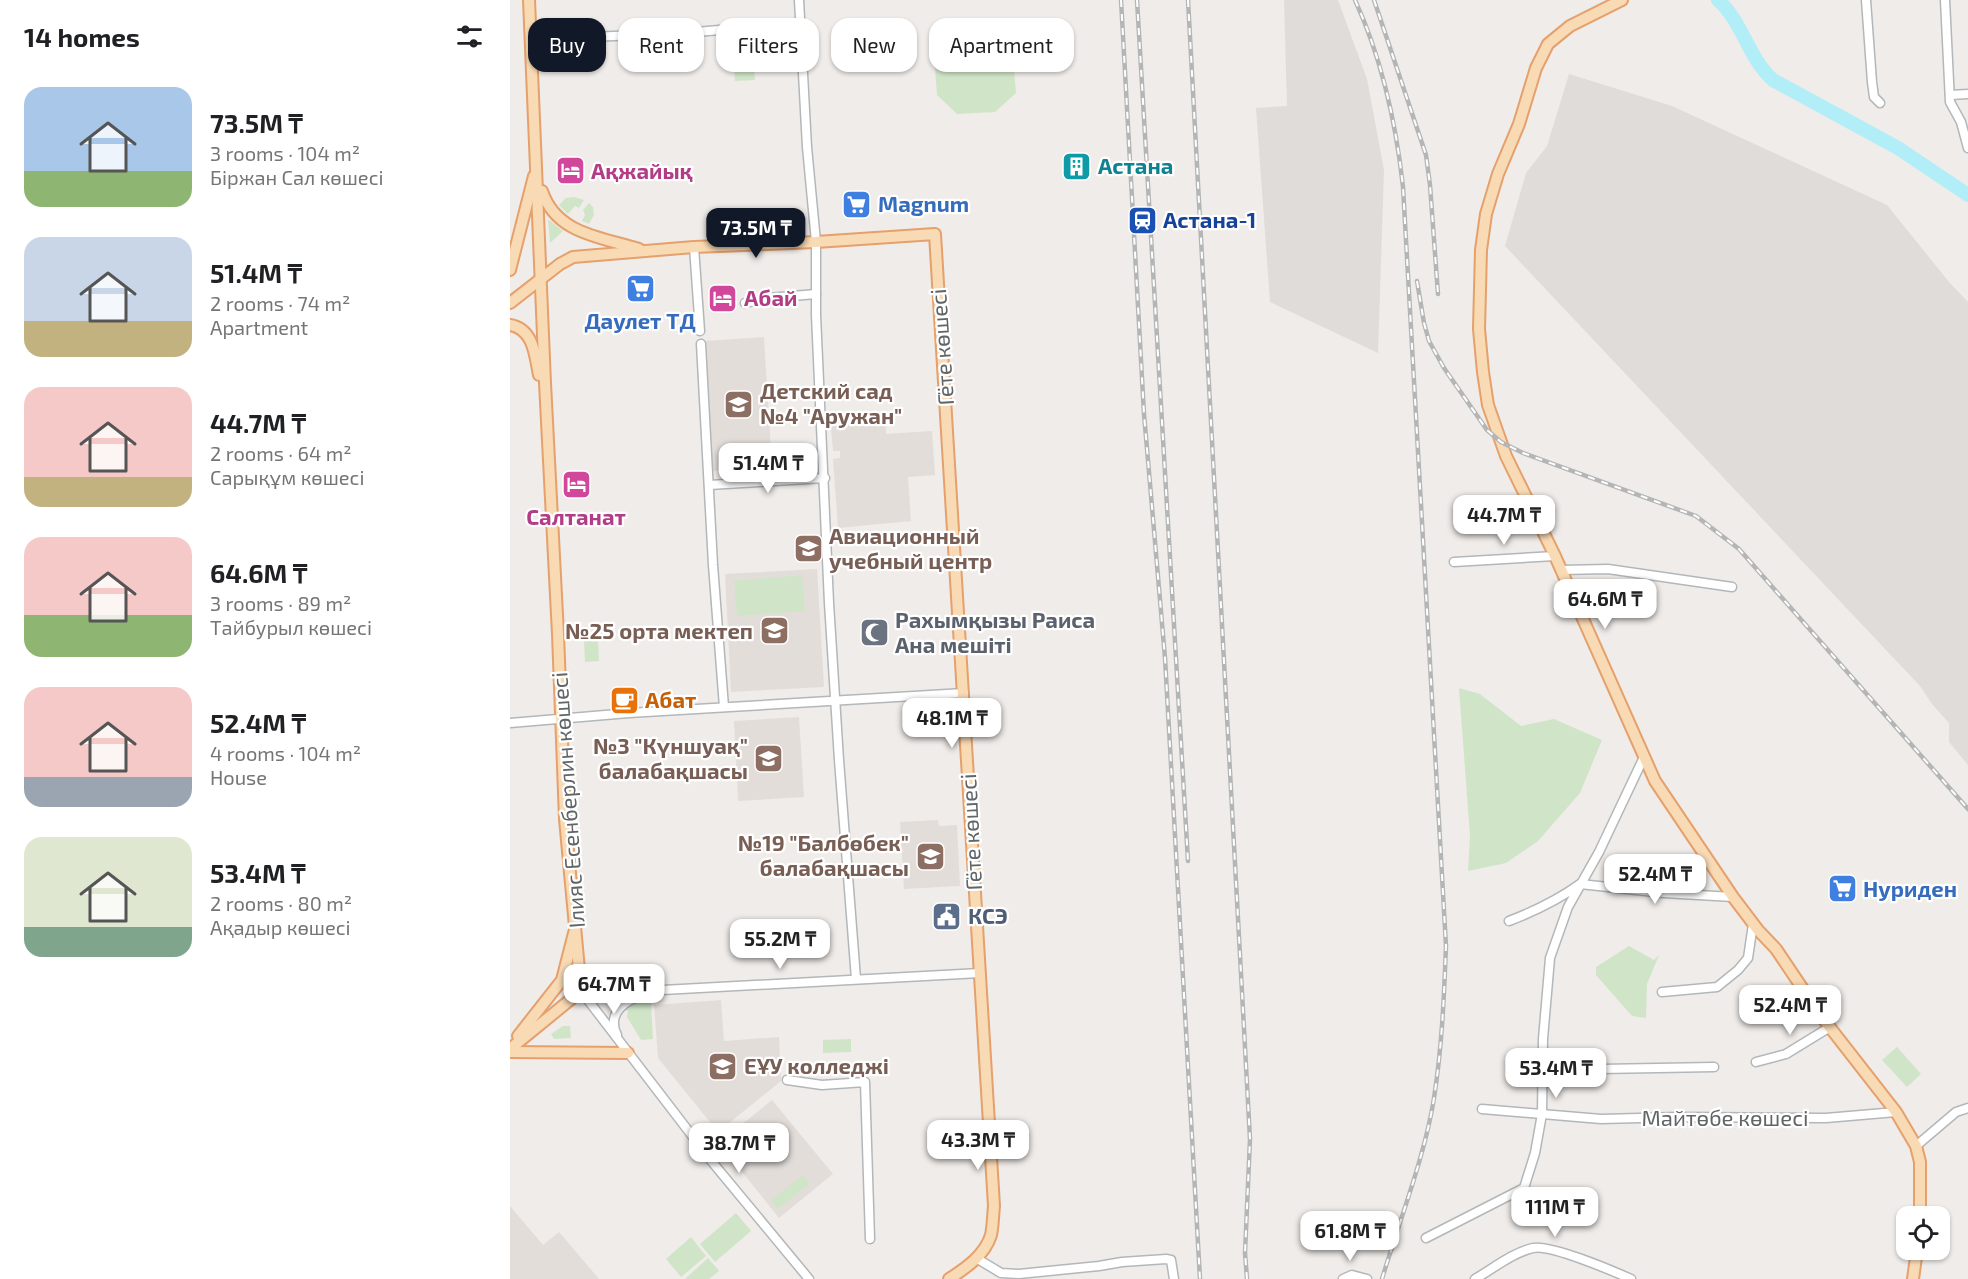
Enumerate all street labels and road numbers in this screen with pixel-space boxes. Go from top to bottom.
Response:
street label: Гёте көшесі [924,288,958,406]
street label: Ілияс Есенберлин көшесі [545,671,589,929]
street label: Гёте көшесі [954,773,986,891]
street label: Майтөбе көшесі [1641,1104,1809,1130]

